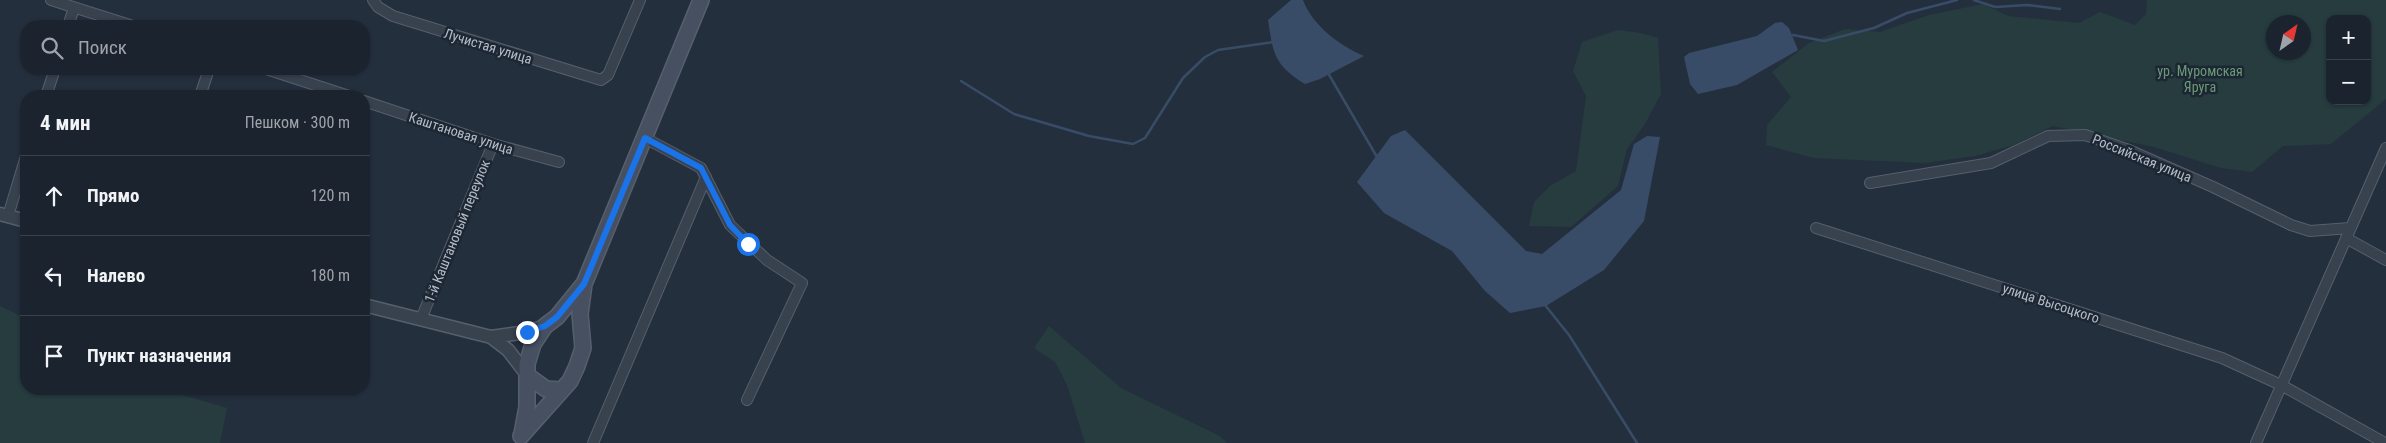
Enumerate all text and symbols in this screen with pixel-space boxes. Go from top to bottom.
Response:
north arrow [2266,15,2311,60]
map controls [2326,15,2371,105]
button: + [2326,15,2371,60]
search box [20,20,370,75]
street label: Лучистая улица [442,25,534,67]
icon: search [38,34,66,62]
text: Поиск [78,36,127,59]
button: − [2326,60,2371,105]
park label: ур. Муромская Яруга [2157,63,2243,95]
street label: Каштановая улица [407,109,515,157]
text: 4 мин [40,111,90,135]
text: Пешком · 300 m [245,113,350,132]
street label: Российская улица [2090,131,2194,185]
street label: 1-й Каштановый переулок [421,157,493,305]
icon: ahead [40,182,68,210]
text: Прямо [87,184,140,207]
text: 120 m [311,186,350,205]
route start [737,233,760,256]
icon: left [40,262,68,290]
text: Налево [87,264,145,287]
text: 180 m [311,266,350,285]
street label: улица Высоцкого [2001,280,2101,326]
route end [516,321,539,344]
icon: arrive [40,342,68,370]
text: Пункт назначения [87,344,231,367]

